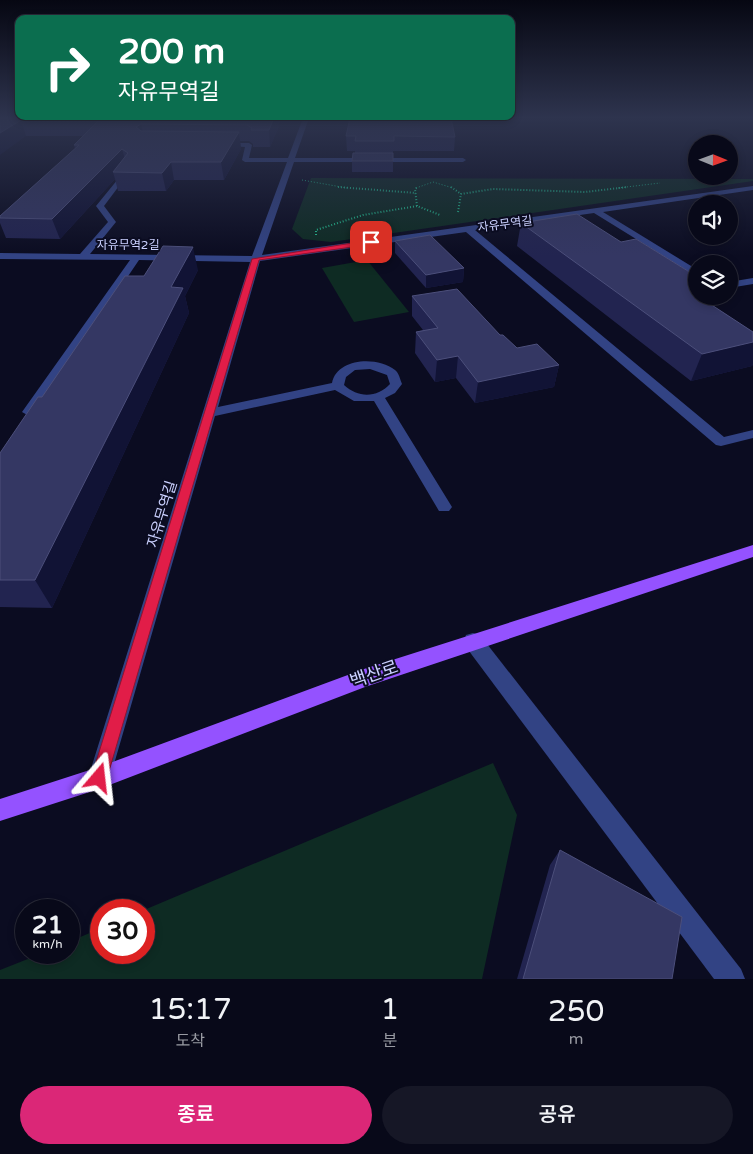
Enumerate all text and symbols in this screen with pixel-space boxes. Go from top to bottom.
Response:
text: 200 m [118,31,225,73]
icon: right [35,35,100,100]
text: 자유무역길 [118,79,219,105]
north arrow [688,135,738,185]
map controls [688,135,738,305]
button: sound [688,195,738,245]
street label: 자유무역길 [477,213,533,235]
pin [350,221,392,263]
icon: arrive [357,228,385,256]
street label: 자유무역2길 [97,238,159,252]
button: layers [688,255,738,305]
street label: 자유무역길 [143,478,181,550]
street label: 백산로 [347,656,401,692]
position arrow [72,751,124,803]
speed limit sign: 30 [90,899,155,964]
text: 21 [32,910,63,940]
text: km/h [32,937,63,951]
text: 15:17 [149,991,232,1028]
text: 1 [380,991,399,1028]
text: 250 [548,993,604,1030]
text: m [569,1029,583,1049]
text: 도착 [175,1031,205,1051]
text: 분 [382,1031,397,1051]
button: 종료 [20,1086,372,1144]
button: 공유 [382,1086,733,1144]

